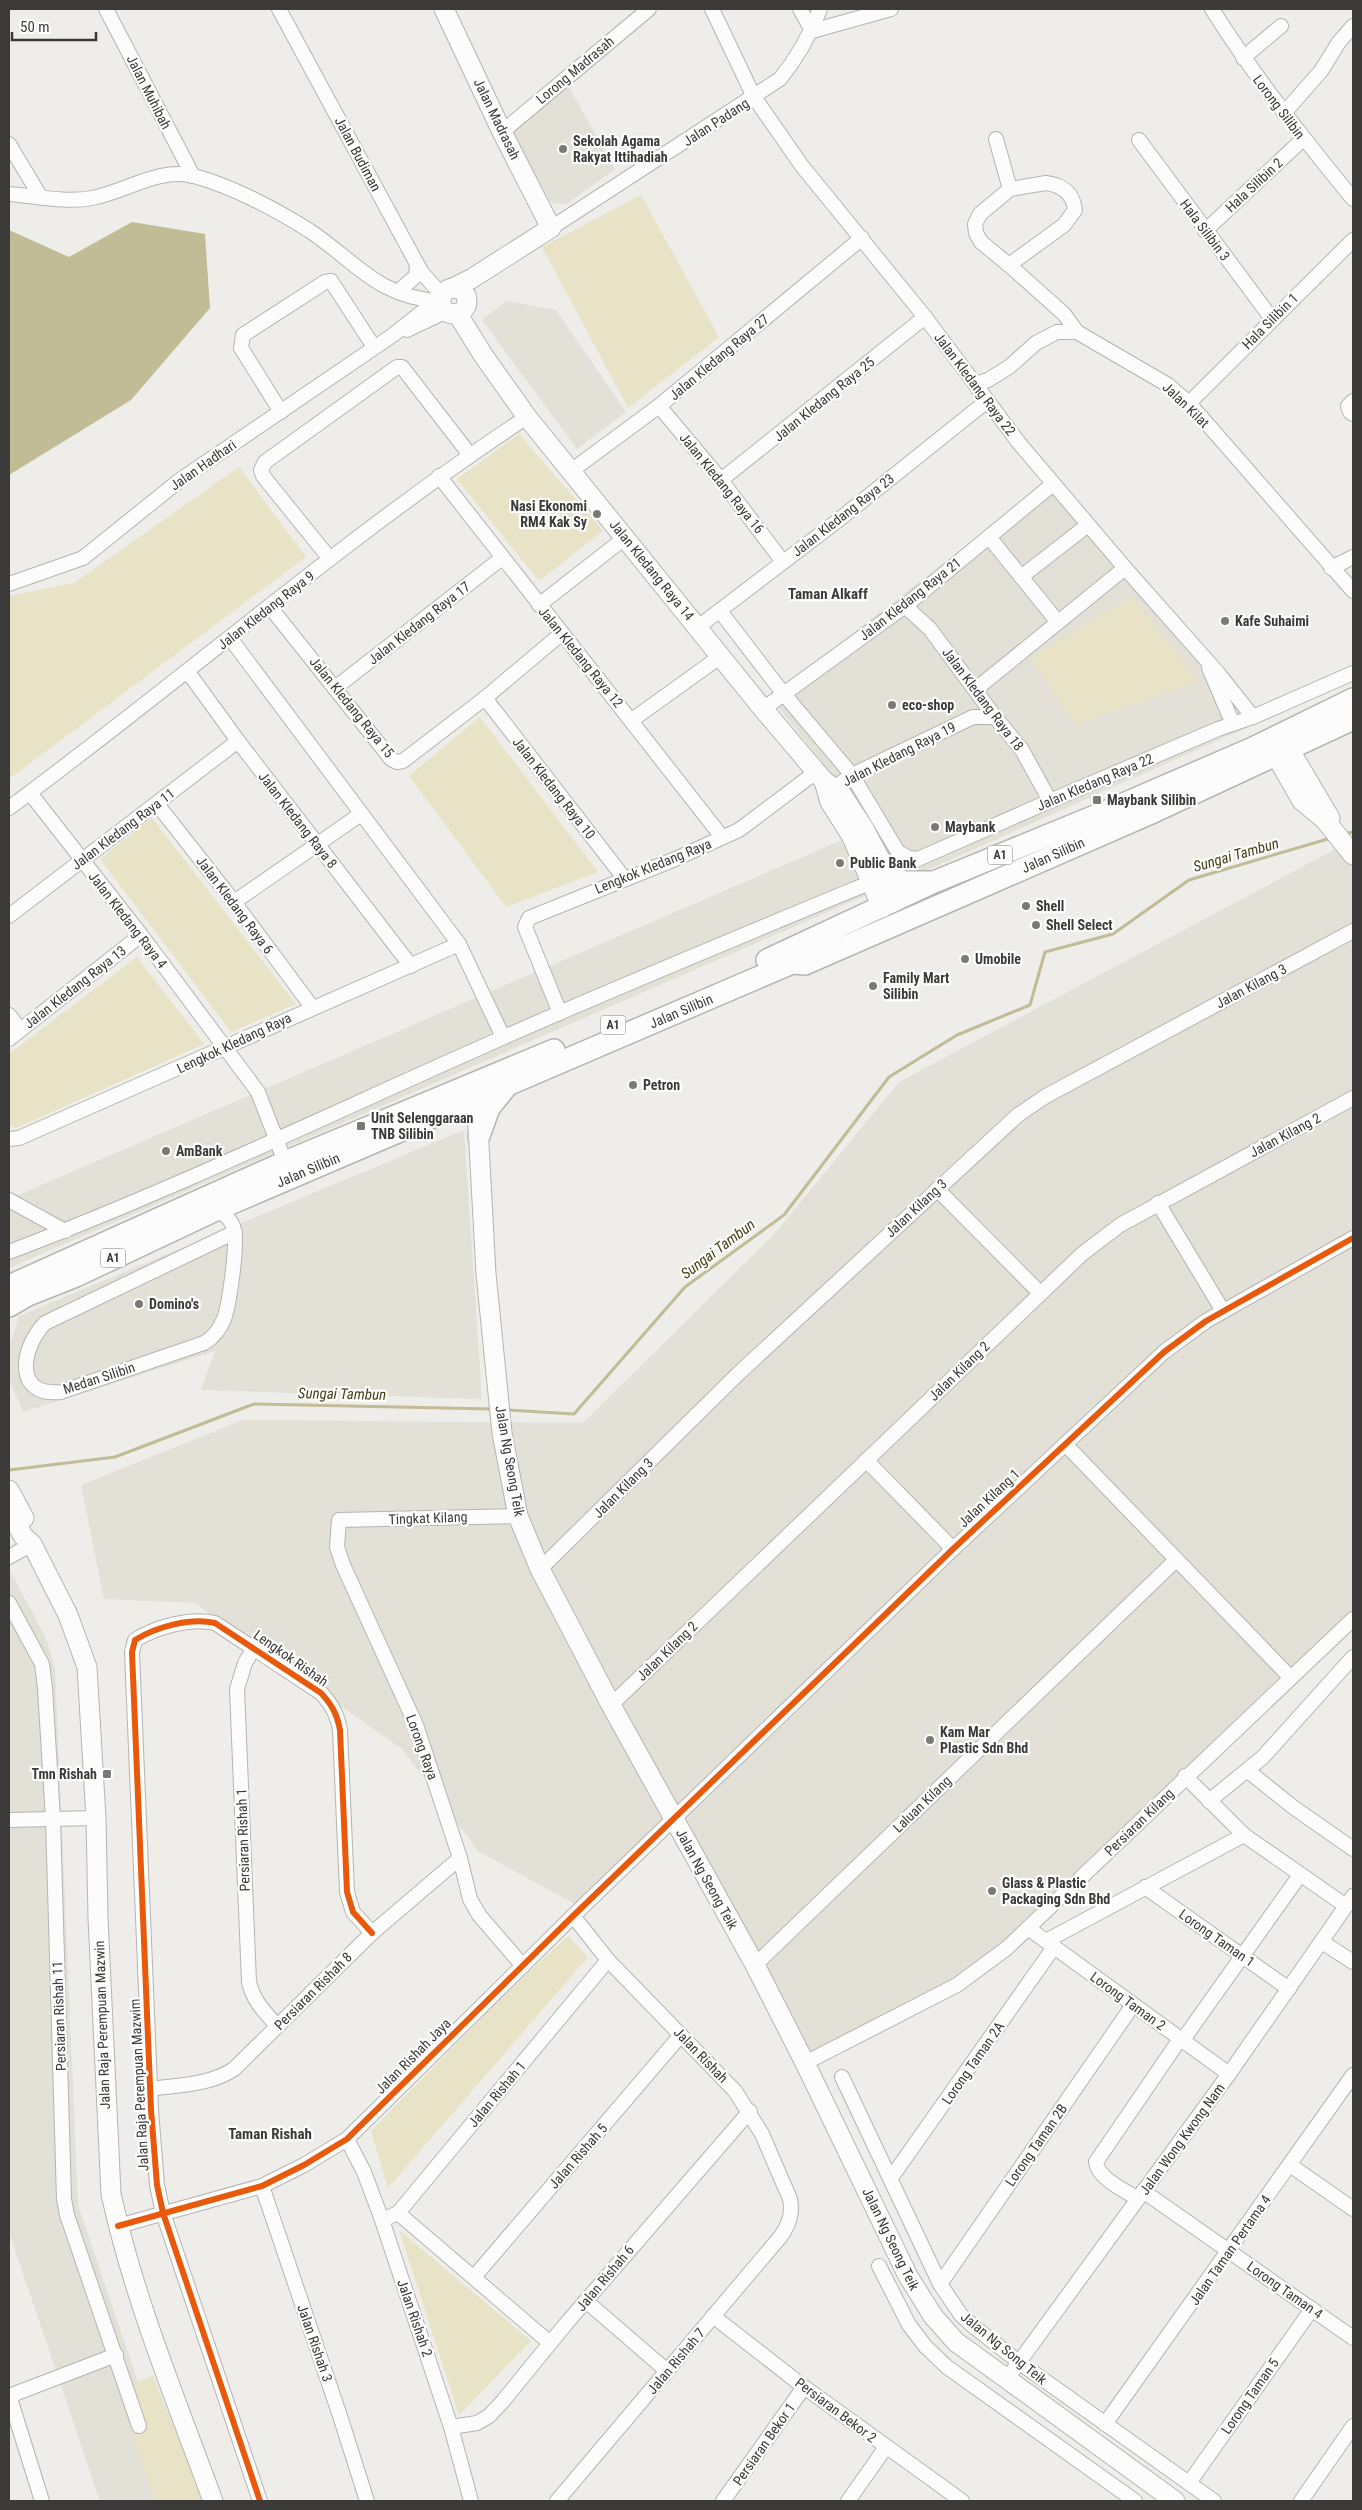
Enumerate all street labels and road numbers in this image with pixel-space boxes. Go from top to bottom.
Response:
street label: Lorong Madrasah [533,33,617,107]
street label: Jalan Muhibah [123,52,175,132]
street label: Lorong Silibin [1250,72,1308,142]
street label: Jalan Madrasah [470,76,524,162]
street label: Jalan Padang [680,95,752,149]
street label: Jalan Budiman [332,114,384,194]
street label: Hala Silibin 2 [1222,154,1286,216]
street label: Hala Silibin 3 [1177,196,1233,264]
street label: Hala Silibin 1 [1239,290,1301,352]
street label: Jalan Kledang Raya 27 [666,311,772,403]
street label: Jalan Kledang Raya 22 [931,329,1019,439]
street label: Jalan Kledang Raya 25 [770,353,878,445]
street label: Jalan Kilat [1159,379,1213,431]
street label: Jalan Kledang Raya 16 [676,429,768,537]
street label: Jalan Hadhari [167,436,239,494]
street label: Jalan Kledang Raya 23 [789,470,897,560]
street label: Jalan Kledang Raya 14 [606,516,698,624]
street label: Jalan Kledang Raya 21 [856,554,964,644]
street label: Jalan Kledang Raya 9 [215,567,317,653]
street label: Jalan Kledang Raya 17 [365,578,473,668]
street label: Jalan Kledang Raya 12 [535,603,627,711]
street label: Jalan Kledang Raya 18 [939,644,1027,754]
street label: Jalan Kledang Raya 15 [306,653,398,761]
street label: Jalan Kledang Raya 19 [840,719,958,789]
street label: Jalan Kledang Raya 10 [509,734,599,842]
street label: Jalan Kledang Raya 22 [1034,750,1156,814]
street label: Jalan Kledang Raya 8 [255,769,341,871]
street label: Jalan Kledang Raya 11 [68,785,178,873]
street label: Jalan Silibin [1019,834,1087,876]
street label: Lengkok Kledang Raya [592,835,714,897]
road number: A1 [988,846,1012,864]
street label: Jalan Kledang Raya 6 [193,853,277,957]
street label: Jalan Kledang Raya 4 [85,869,171,971]
street label: Jalan Kledang Raya 13 [21,942,129,1032]
street label: Jalan Kilang 3 [1213,961,1289,1011]
street label: Jalan Silibin [647,991,715,1031]
street label: Lengkok Kledang Raya [174,1010,294,1076]
road number: A1 [600,1016,626,1034]
street label: Jalan Kilang 2 [1247,1110,1323,1160]
street label: Jalan Silibin [274,1150,342,1190]
street label: Jalan Kilang 3 [882,1176,950,1240]
road number: A1 [100,1248,126,1268]
street label: Jalan Kilang 2 [925,1338,993,1404]
street label: Medan Silibin [61,1359,137,1397]
street label: Jalan Ng Seong Teik [492,1404,528,1518]
street label: Jalan Kilang 3 [590,1455,656,1521]
street label: Jalan Kilang 1 [955,1466,1023,1530]
street label: Tingkat Kilang [388,1509,468,1527]
street label: Jalan Kilang 2 [633,1618,701,1684]
street label: Lengkok Rishah [251,1626,331,1690]
street label: Lorong Raya [403,1712,441,1782]
street label: Laluan Kilang [890,1772,954,1836]
street label: Persiaran Kilang [1101,1785,1177,1859]
street label: Persiaran Rishah 1 [233,1788,253,1892]
street label: Jalan Ng Seong Teik [673,1826,742,1933]
street label: Lorong Taman 1 [1176,1906,1258,1970]
street label: Jalan Raja Perempuan Mazwin [91,1940,113,2110]
street label: Persiaran Rishah 8 [271,1949,355,2033]
street label: Persiaran Rishah 11 [49,1961,69,2071]
street label: Lorong Taman 2 [1087,1968,1169,2034]
street label: Jalan Raja Perempuan Mazwim [126,1998,152,2172]
street label: Jalan Rishah Jaya [372,2015,454,2097]
street label: Lorong Taman 2A [939,2019,1007,2107]
street label: Jalan Rishah [671,2024,731,2086]
street label: Jalan Rishah 1 [465,2058,529,2130]
street label: Jalan Wong Kwong Nam [1136,2080,1228,2198]
street label: Lorong Taman 2B [1002,2101,1070,2189]
street label: Jalan Rishah 5 [545,2120,611,2192]
street label: Jalan Ng Seong Teik [859,2185,923,2294]
street label: Jalan Taman Pertama 4 [1186,2192,1274,2308]
street label: Jalan Rishah 6 [573,2242,637,2314]
street label: Lorong Taman 4 [1244,2258,1326,2322]
street label: Jalan Rishah 2 [394,2277,436,2359]
street label: Jalan Rishah 3 [294,2302,336,2384]
street label: Jalan Ng Song Teik [958,2308,1051,2388]
street label: Jalan Rishah 7 [644,2325,708,2397]
street label: Lorong Taman 5 [1218,2355,1282,2437]
street label: Persiaran Bekor 2 [792,2374,880,2446]
street label: Persiaran Bekor 1 [730,2400,798,2488]

